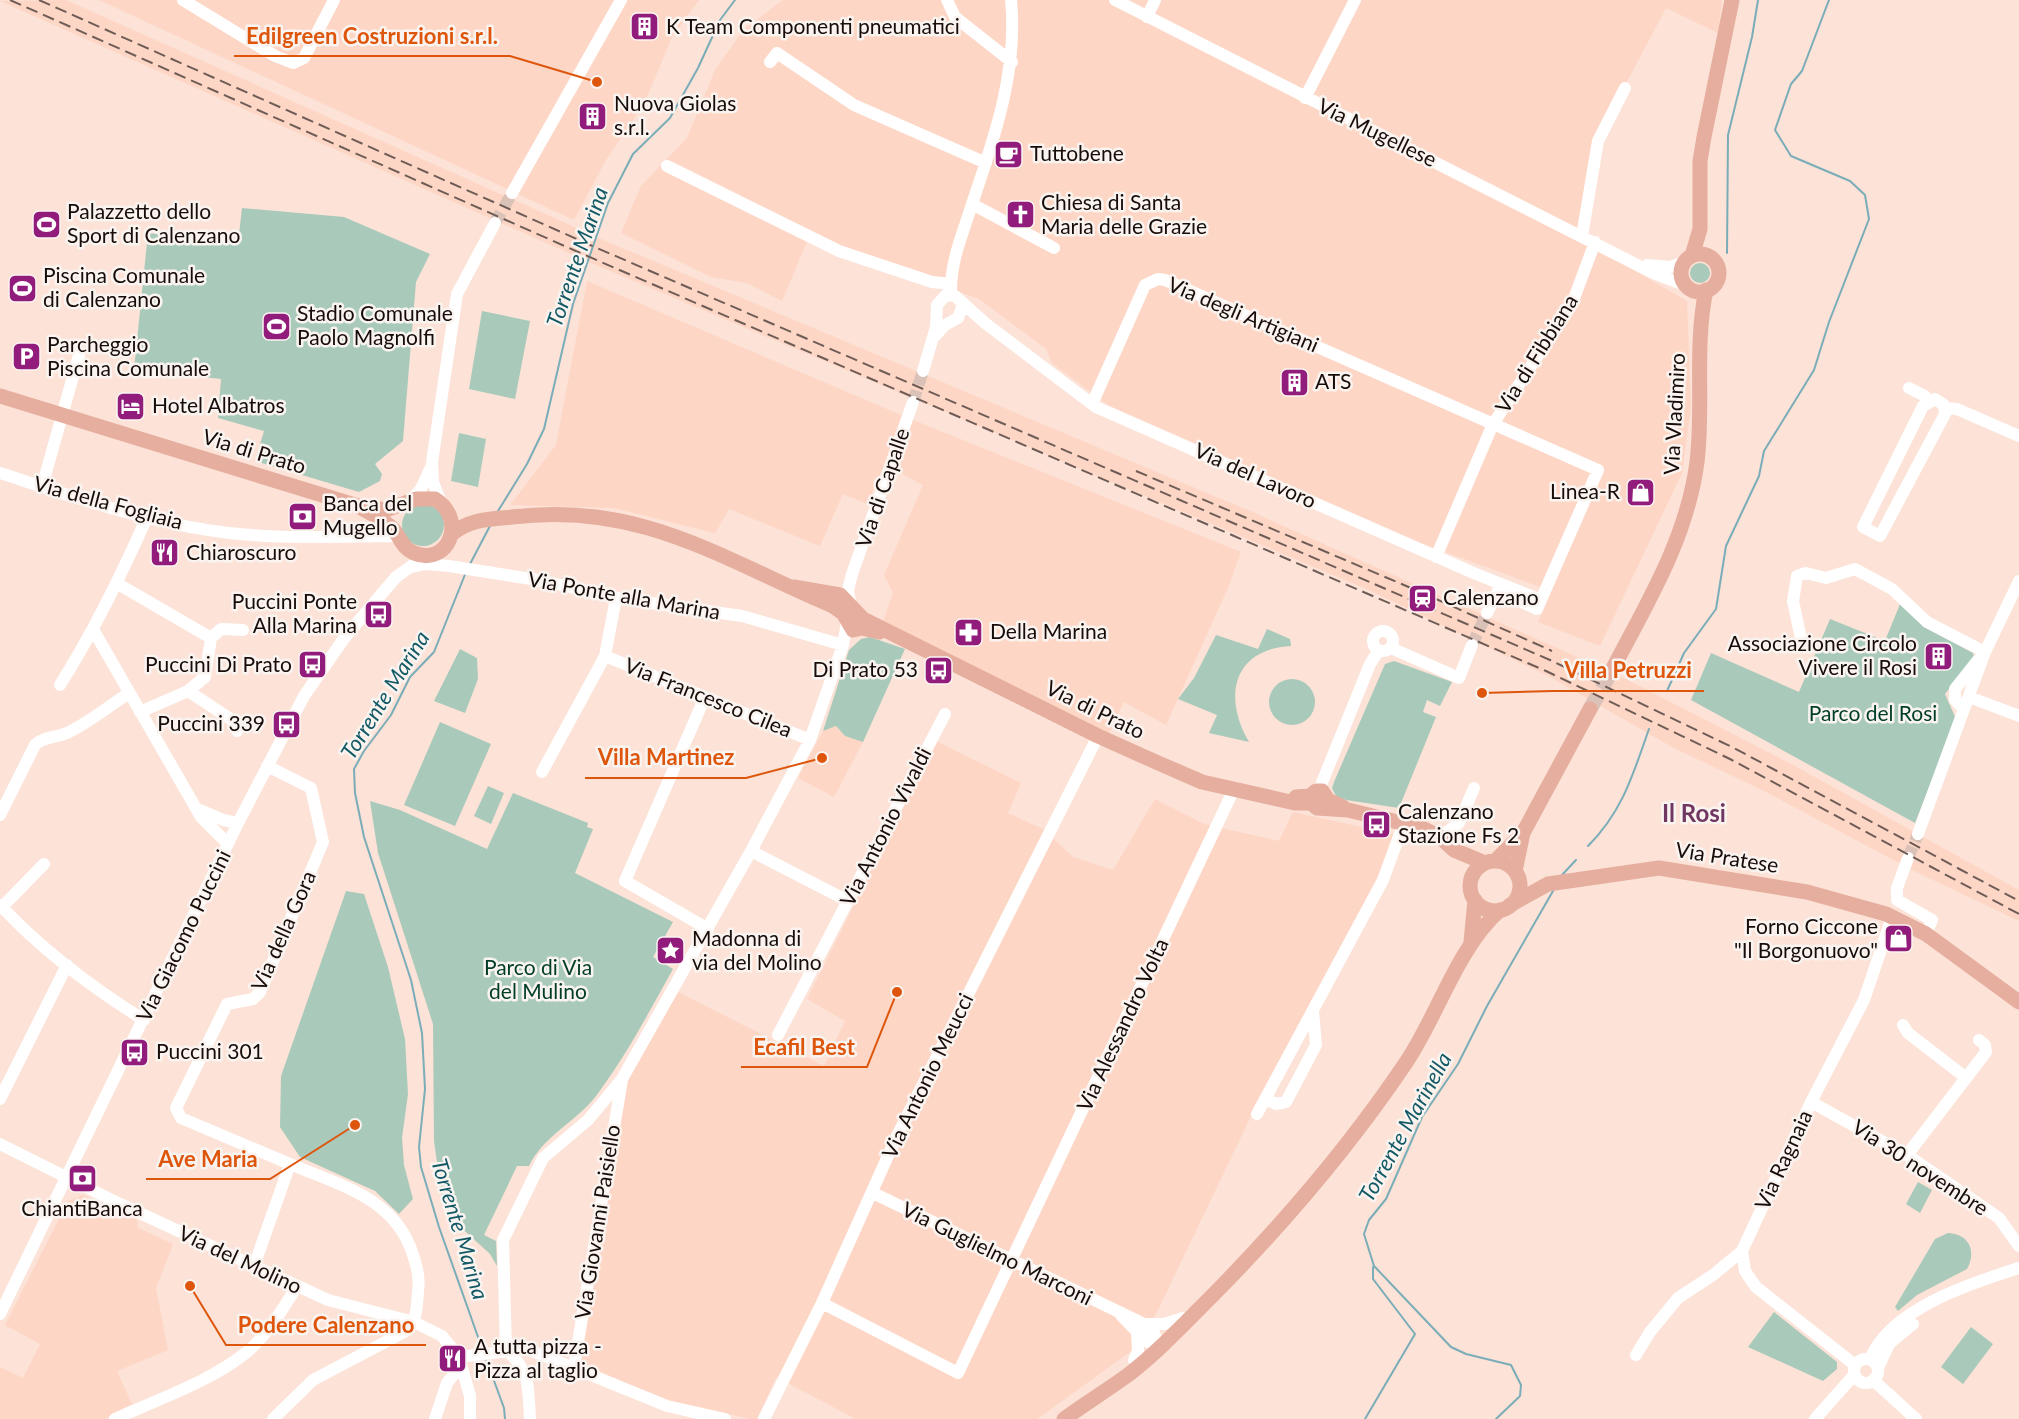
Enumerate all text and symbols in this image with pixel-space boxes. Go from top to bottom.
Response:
building icon: K Team Componenti pneumatici [629,11,661,43]
place label: K Team Componenti pneumatici [666,13,960,38]
callout: Edilgreen Costruzioni s.r.l. [234,16,510,56]
text: Edilgreen Costruzioni s.r.l. [246,22,498,49]
place label: Nuova Giolas s.r.l. [614,90,736,139]
street label: Via Mugellese [1314,92,1441,171]
building icon: Nuova Giolas s.r.l. [577,100,609,132]
cafe icon: Tuttobene [993,138,1025,170]
place label: Tuttobene [1030,140,1124,165]
water label: Torrente Marina [540,183,613,330]
place label: Chiesa di Santa Maria delle Grazie [1041,189,1207,238]
place label: Palazzetto dello Sport di Calenzano [67,198,240,247]
church icon: Chiesa di Santa Maria delle Grazie [1004,199,1036,231]
sports icon: Palazzetto dello Sport di Calenzano [30,208,62,240]
place label: Piscina Comunale di Calenzano [43,262,205,311]
street label: Via degli Artigiani [1164,271,1323,357]
sports icon: Piscina Comunale di Calenzano [6,272,38,304]
street label: Via di Fibbiana [1489,289,1582,417]
place label: Stadio Comunale Paolo Magnolfi [297,300,453,349]
sports icon: Stadio Comunale Paolo Magnolfi [260,310,292,342]
place label: Parcheggio Piscina Comunale [47,331,209,380]
parking icon: Parcheggio Piscina Comunale [10,341,42,373]
street label: Via Vladimiro [1658,352,1689,476]
building icon: ATS [1278,366,1310,398]
place label: ATS [1315,368,1351,393]
hotel icon: Hotel Albatros [115,390,147,422]
place label: Hotel Albatros [152,392,285,417]
street label: Via di Prato [200,423,309,478]
street label: Via di Capalle [849,424,914,551]
street label: Via del Lavoro [1191,437,1321,513]
street label: Via della Fogliaia [31,470,186,533]
shop icon: Linea-R [1625,476,1657,508]
place label: Linea-R [1550,478,1621,503]
place label: Banca del Mugello [323,490,412,539]
bank icon: Banca del Mugello [286,500,318,532]
restaurant icon: Chiaroscuro [149,537,181,569]
place label: Chiaroscuro [186,539,296,564]
street label: Via Ponte alla Marina [526,565,723,624]
station icon: Calenzano [1406,582,1438,614]
place label: Calenzano [1443,584,1539,609]
place label: Puccini Ponte Alla Marina [232,588,357,637]
bus stop icon: Puccini Ponte Alla Marina [362,598,394,630]
pharmacy icon: Della Marina [953,616,985,648]
place label: Della Marina [990,618,1107,643]
water label: Torrente Marina [334,626,435,764]
place label: Associazione Circolo Vivere il Rosi [1728,630,1917,679]
building icon: Associazione Circolo Vivere il Rosi [1922,640,1954,672]
bus stop icon: Puccini Di Prato [297,649,329,681]
place label: Puccini Di Prato [145,651,292,676]
callout: Villa Petruzzi [1553,651,1704,691]
street label: Via Francesco Cilea [621,652,796,742]
bus stop icon: Di Prato 53 [923,654,955,686]
place label: Di Prato 53 [813,656,918,681]
text: Villa Petruzzi [1563,656,1692,683]
street label: Via di Prato [1042,674,1149,743]
park label: Parco del Rosi [1809,700,1937,725]
bus stop icon: Puccini 339 [270,708,302,740]
place label: Puccini 339 [157,710,265,735]
callout: Villa Martinez [585,738,746,778]
text: Villa Martinez [597,743,734,770]
street label: Via Antonio Vivaldi [834,743,935,910]
place label: Calenzano Stazione Fs 2 [1398,798,1519,847]
district label: Il Rosi [1662,798,1726,827]
bus stop icon: Calenzano Stazione Fs 2 [1361,808,1393,840]
street label: Via Pratese [1674,836,1781,877]
street label: Via Giacomo Puccini [130,845,235,1025]
street label: Via della Gora [245,867,320,994]
place label: Forno Ciccone "Il Borgonuovo" [1734,913,1878,962]
shop icon: Forno Ciccone "Il Borgonuovo" [1883,923,1915,955]
place label: Madonna di via del Molino [692,925,822,974]
street label: Via Alessandro Volta [1071,934,1173,1115]
place icon: Madonna di via del Molino [655,935,687,967]
park label: Parco di Via del Mulino [484,954,592,1003]
street label: Via Antonio Meucci [876,989,977,1162]
callout: Ecafil Best [741,1027,867,1067]
text: Ecafil Best [753,1033,856,1060]
bus stop icon: Puccini 301 [119,1036,151,1068]
place label: Puccini 301 [156,1038,264,1063]
water label: Torrente Marinella [1352,1047,1457,1206]
street label: Via Ragnaia [1749,1106,1817,1213]
street label: Via 30 novembre [1848,1113,1994,1220]
street label: Via Giovanni Paisiello [569,1123,624,1321]
callout: Ave Maria [146,1139,270,1179]
text: Ave Maria [157,1145,258,1172]
water label: Torrente Marina [426,1155,495,1303]
bank icon: ChiantiBanca [66,1162,98,1194]
place label: ChiantiBanca [21,1195,143,1220]
street label: Via Guglielmo Marconi [898,1196,1097,1310]
street label: Via del Molino [175,1219,306,1298]
callout: Podere Calenzano [226,1305,426,1345]
text: Podere Calenzano [238,1311,414,1338]
place label: A tutta pizza - Pizza al taglio [474,1333,602,1382]
restaurant icon: A tutta pizza - Pizza al taglio [437,1343,469,1375]

